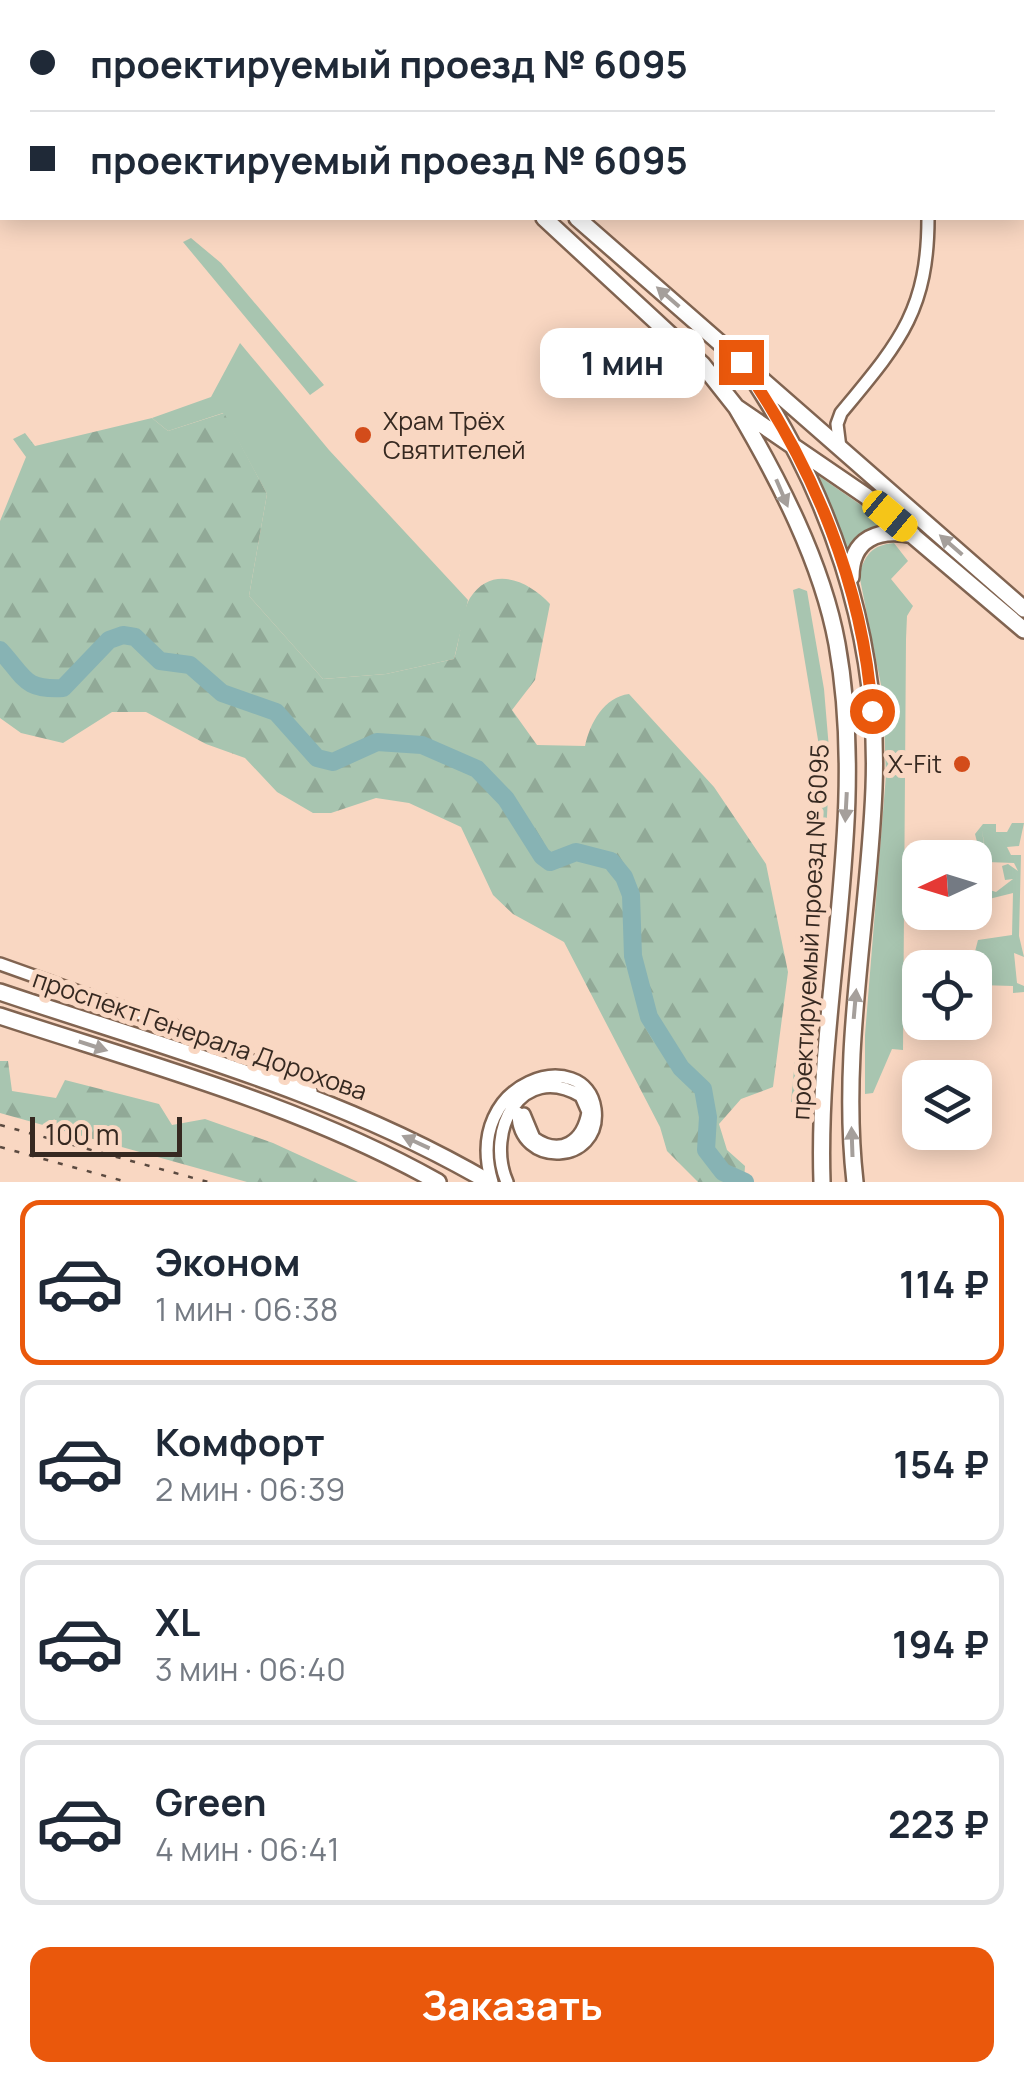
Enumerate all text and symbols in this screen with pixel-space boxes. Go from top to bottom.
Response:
text: проектируемый проезд № 6095 [90,37,688,89]
text: проектируемый проезд № 6095 [90,133,688,185]
one-way arrow [656,286,681,308]
callout: 1 мин [541,327,706,397]
route end [719,340,764,385]
text: 1 мин [581,341,664,385]
place label: Храм Трёх Святителей [383,403,525,467]
marker: Храм Трёх Святителей [352,424,374,446]
one-way arrow [774,478,790,508]
car [857,485,923,547]
one-way arrow [939,534,964,556]
route start [850,689,895,734]
street label: проектируемый проезд № 6095 [782,743,837,1121]
place label: X-Fit [888,746,942,781]
marker: X-Fit [951,753,973,775]
one-way arrow [838,792,854,824]
north arrow [902,840,992,930]
map controls [902,840,992,1150]
button: locate [902,950,992,1040]
street label: проспект Генерала Дорохова [28,961,372,1108]
one-way arrow [848,988,864,1019]
one-way arrow [78,1040,108,1055]
button: layers [902,1060,992,1150]
scale bar [30,1112,182,1156]
text: 100 m [45,1115,119,1153]
one-way arrow [844,1125,860,1157]
one-way arrow [401,1133,430,1150]
text: Эконом [155,1235,301,1287]
icon: car [35,1238,125,1328]
text: 114 ₽ [899,1257,989,1309]
text: 1 мин · 06:38 [155,1287,338,1331]
text: Комфорт [155,1415,325,1467]
icon: car [35,1418,125,1508]
text: 154 ₽ [893,1437,989,1489]
text: 2 мин · 06:39 [155,1467,345,1511]
text: XL [155,1595,200,1647]
icon: car [35,1598,125,1688]
text: 194 ₽ [892,1617,989,1669]
text: 3 мин · 06:40 [155,1647,346,1691]
text: Green [155,1775,267,1827]
icon: car [35,1778,125,1868]
text: 223 ₽ [888,1797,989,1849]
text: 4 мин · 06:41 [155,1827,340,1871]
button: Заказать [30,1947,994,2062]

